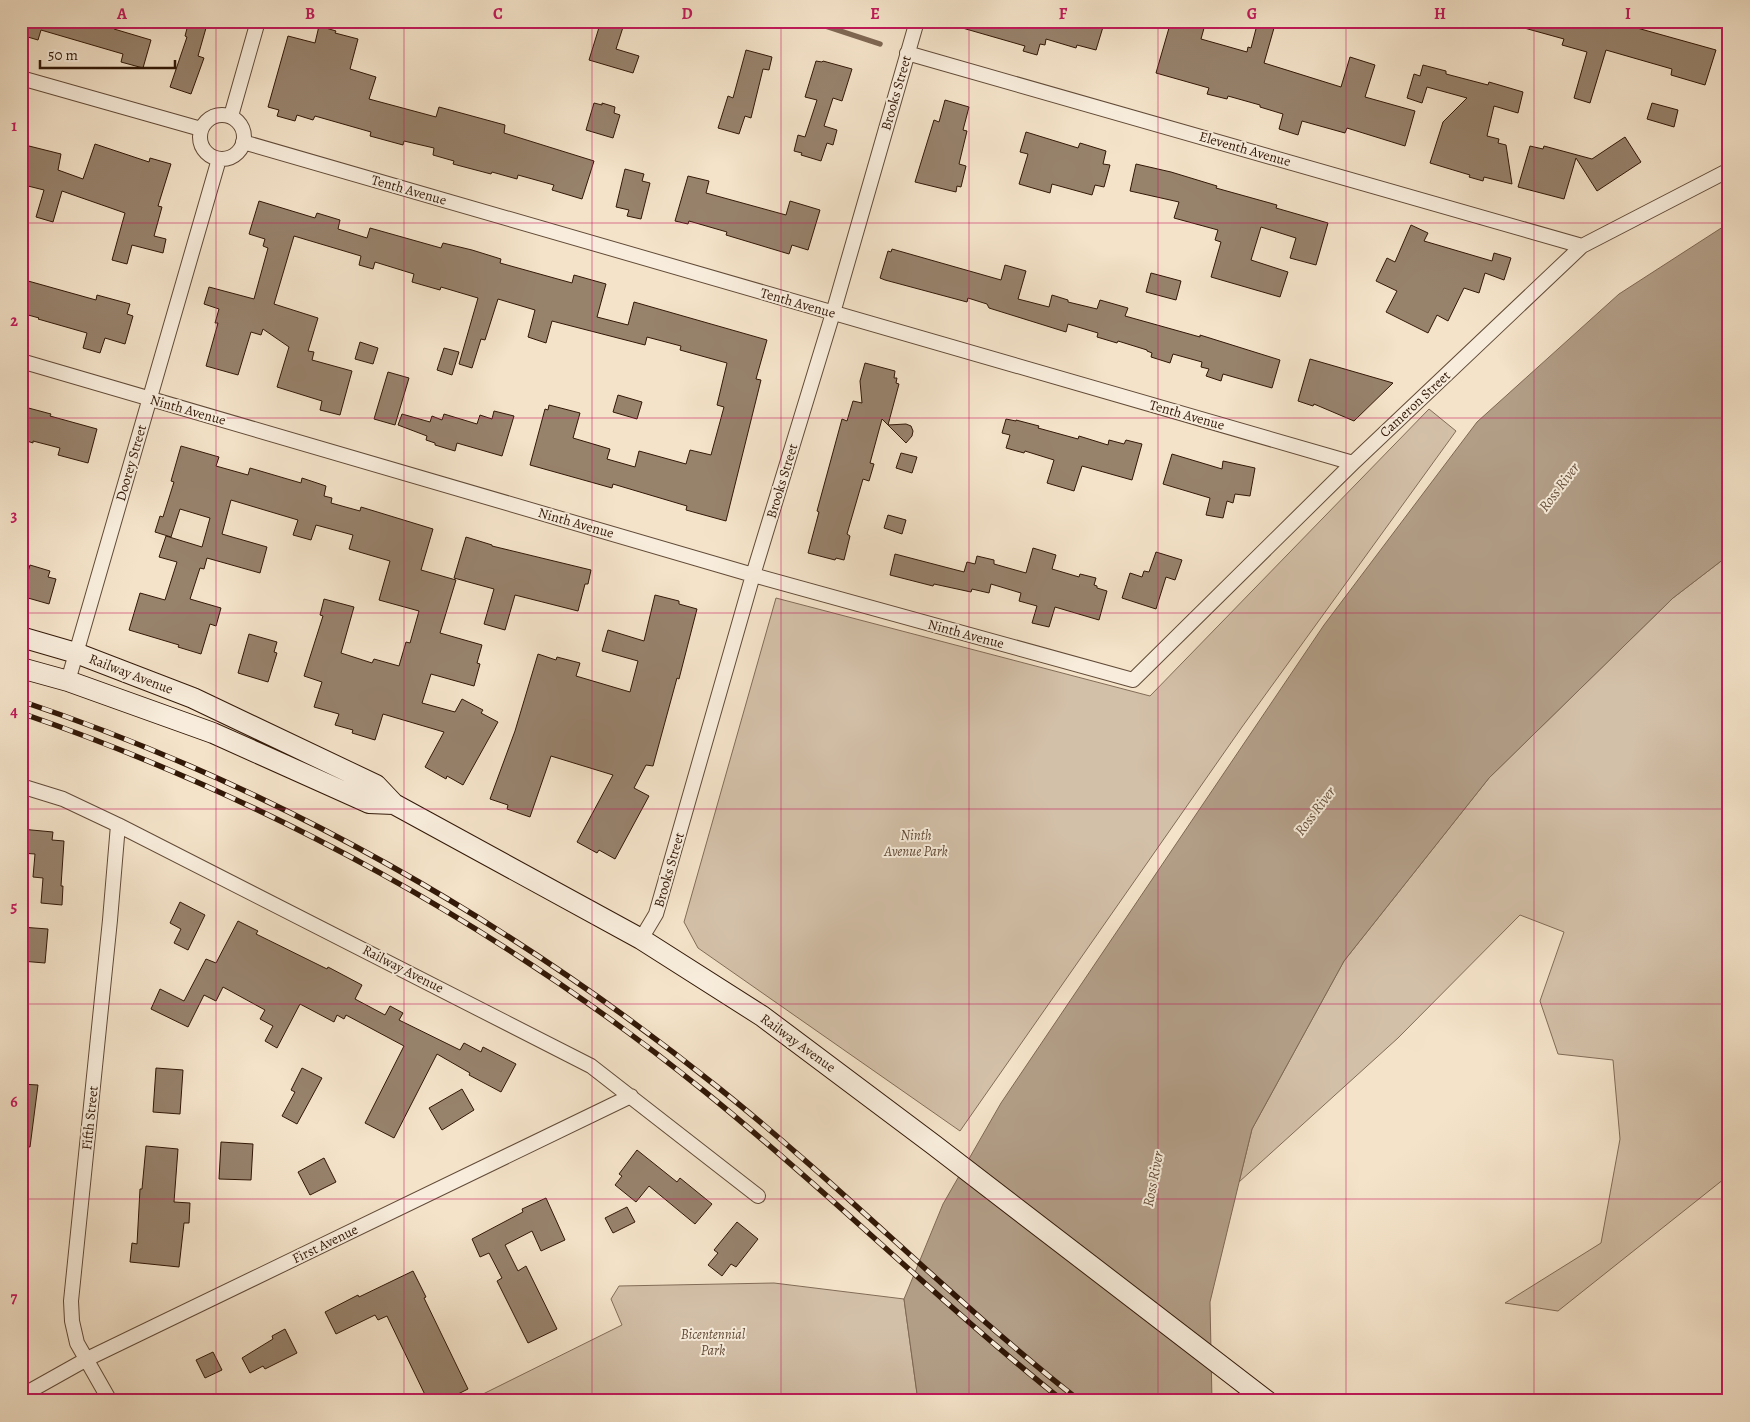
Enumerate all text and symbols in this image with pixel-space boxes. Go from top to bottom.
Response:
text: A [116,3,128,25]
text: B [305,3,315,25]
text: C [493,3,503,25]
text: D [681,3,693,25]
text: E [870,3,880,25]
text: F [1059,3,1068,25]
text: G [1247,3,1257,25]
text: H [1434,3,1446,25]
text: I [1625,3,1631,25]
scale bar [40,38,175,70]
text: 50 m [48,45,78,65]
street label: Brooks Street [876,53,916,133]
text: 1 [11,115,17,137]
street label: Eleventh Avenue [1197,127,1293,171]
street label: Tenth Avenue [369,170,449,210]
street label: Tenth Avenue [758,283,838,323]
text: 2 [10,310,18,332]
street label: Cameron Street [1376,366,1455,442]
street label: Ninth Avenue [148,390,228,430]
street label: Tenth Avenue [1147,395,1227,435]
street label: Doorey Street [111,422,151,503]
street label: Brooks Street [762,441,802,521]
water label: Ross River [1534,458,1584,516]
street label: Ninth Avenue [536,503,616,543]
text: 3 [11,505,18,527]
street label: Ninth Avenue [926,615,1006,653]
street label: Railway Avenue [86,649,176,699]
text: 4 [10,701,18,723]
water label: Ross River [1290,782,1340,840]
park label: Ninth Avenue Park [883,826,948,861]
street label: Brooks Street [649,830,689,910]
text: 5 [11,896,18,918]
street label: Railway Avenue [359,940,447,998]
street label: Railway Avenue [757,1009,839,1077]
street label: Fifth Street [77,1085,103,1151]
text: 6 [10,1091,18,1113]
water label: Ross River [1138,1149,1168,1209]
street label: First Avenue [289,1220,361,1268]
text: 7 [11,1287,18,1309]
park label: Bicentennial Park [681,1325,746,1360]

